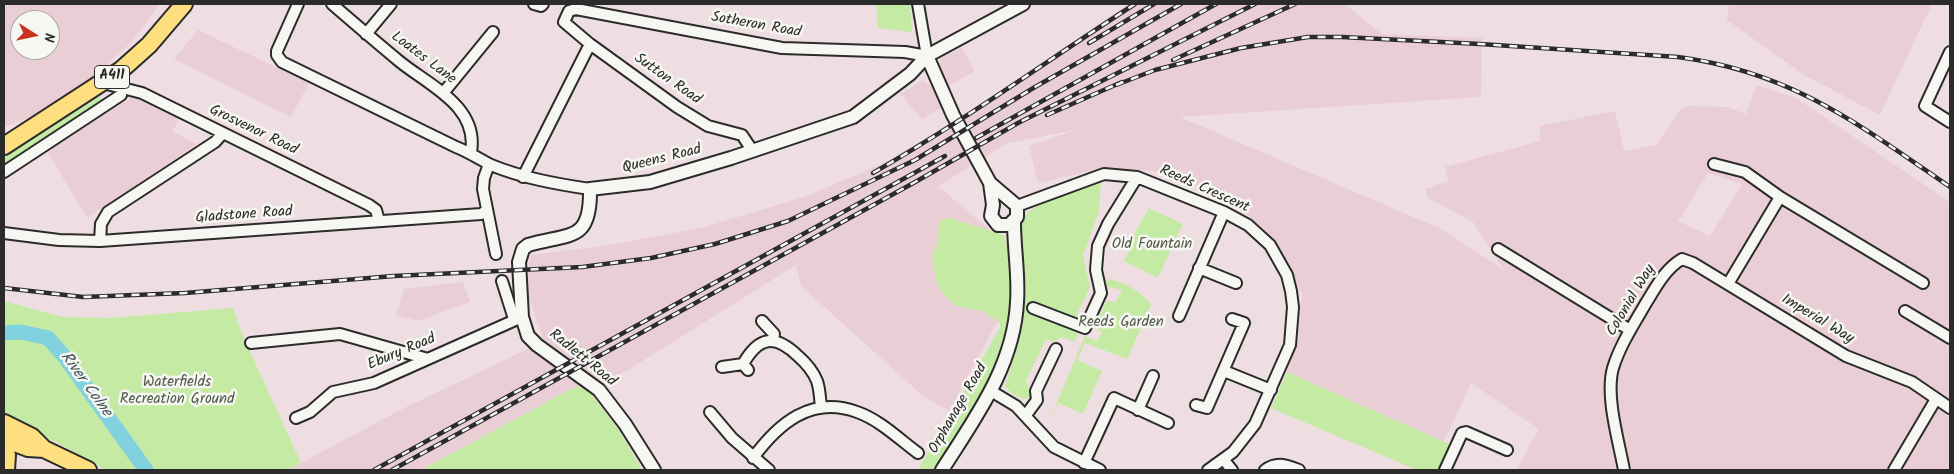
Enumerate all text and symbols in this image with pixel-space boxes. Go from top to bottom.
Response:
street label: Sotheron Road [710,9,802,43]
north arrow [10,10,60,60]
street label: Loates Lane [387,29,459,89]
text: N [37,31,60,44]
street label: Sutton Road [630,50,704,110]
road number: A411 [94,66,130,88]
street label: Grosvenor Road [206,102,300,160]
street label: Queens Road [621,141,703,179]
street label: Reeds Crescent [1156,162,1252,218]
street label: Gladstone Road [195,204,293,228]
park label: Old Fountain [1112,236,1192,254]
street label: Colonial Way [1604,262,1660,340]
street label: Imperial Way [1777,291,1857,349]
park label: Reeds Garden [1078,314,1164,332]
street label: Radlett Road [545,326,619,392]
street label: Ebury Road [365,331,439,375]
water label: River Colne [55,349,115,421]
street label: Orphanage Road [926,361,992,457]
park label: Waterfields Recreation Ground [120,374,234,409]

